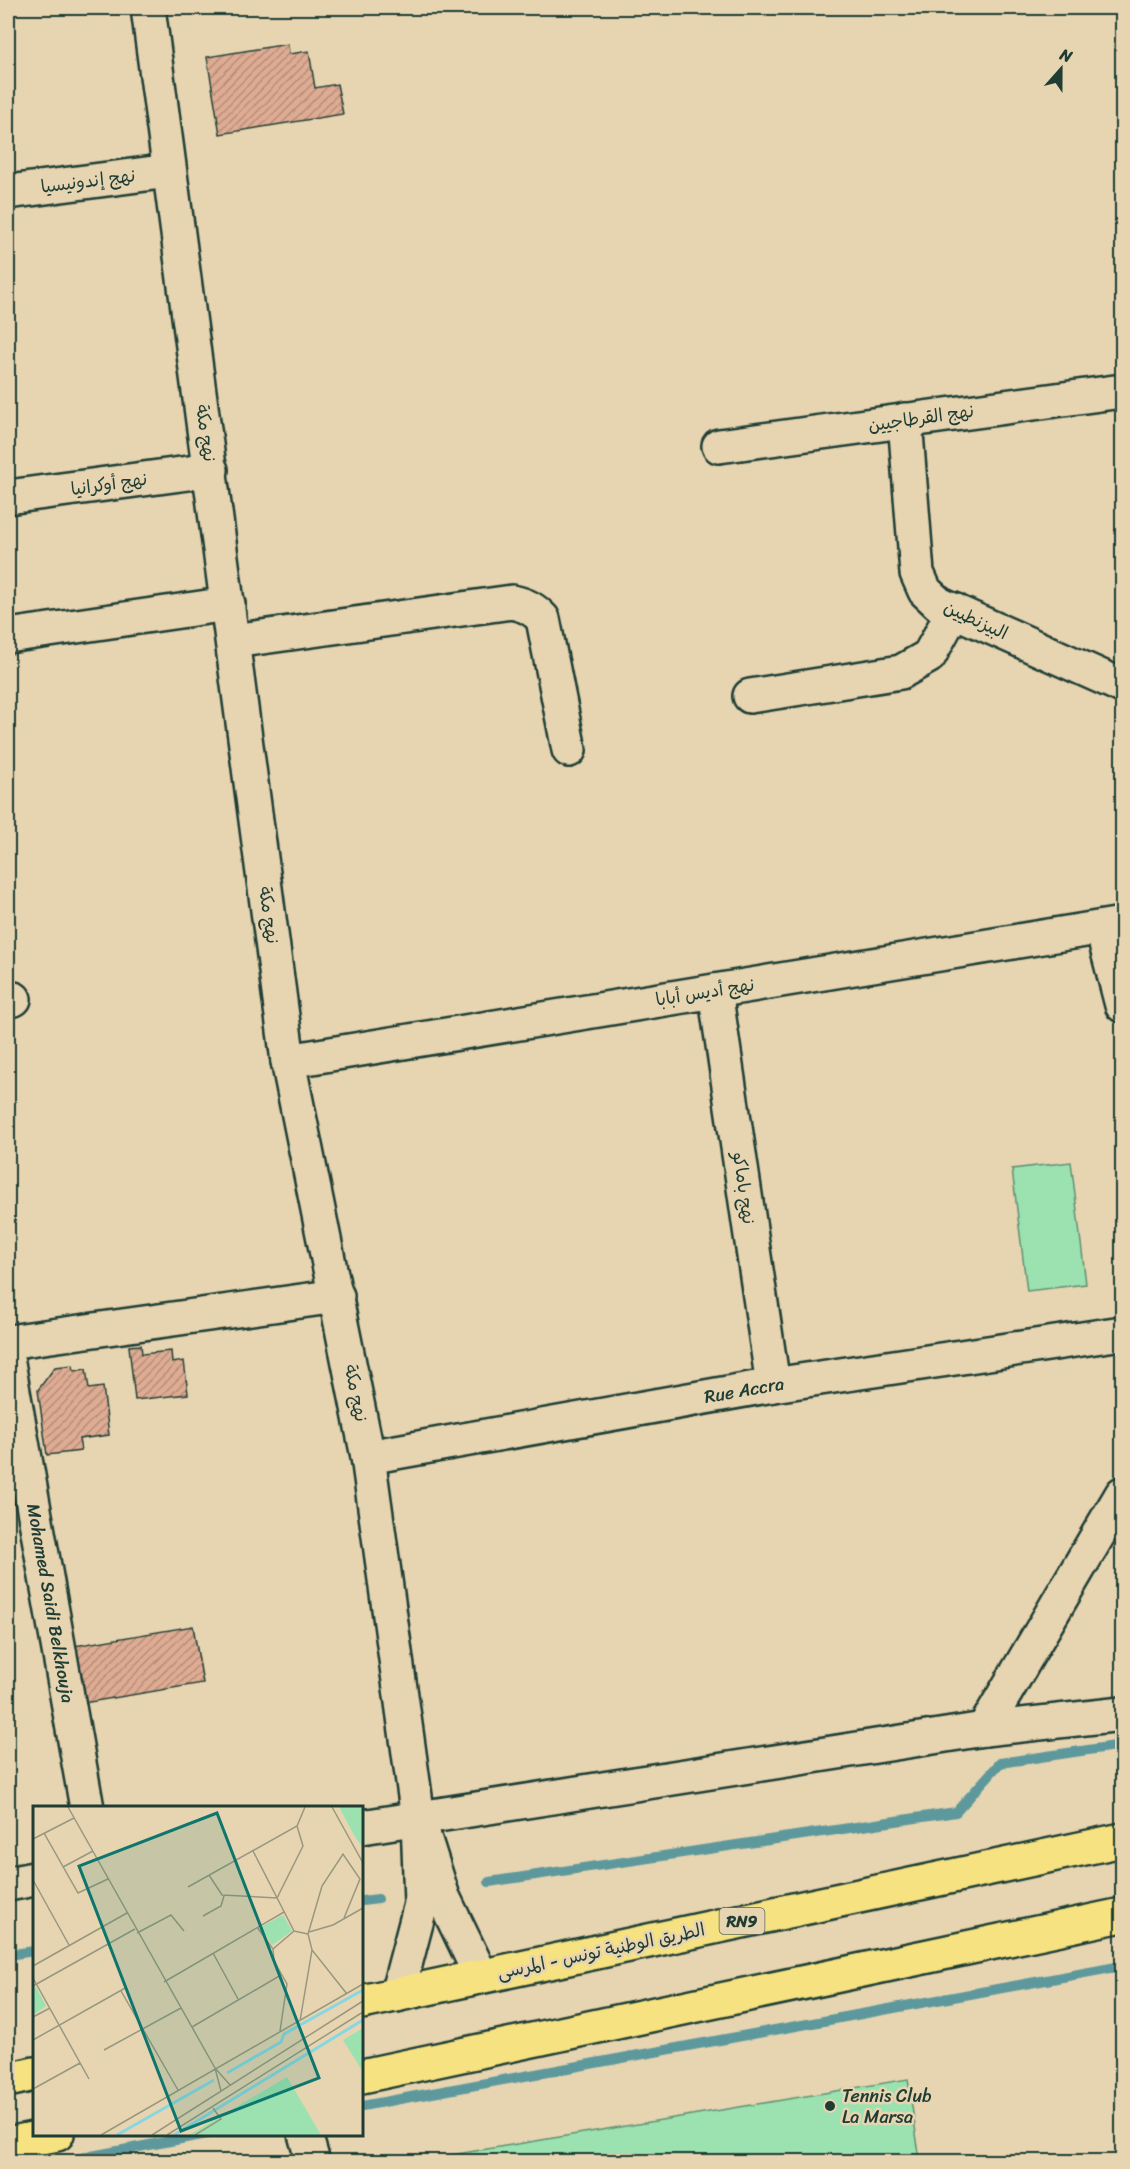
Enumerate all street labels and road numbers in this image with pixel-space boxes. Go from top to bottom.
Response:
street label: نهج إندونيسيا [39,159,137,203]
street label: نهج القرطاجيين [866,395,976,441]
street label: نهج مكة [186,402,226,464]
street label: نهج أوكرانيا [69,463,149,505]
street label: البيزنطيين [938,591,1014,649]
street label: نهج مكة [249,884,289,946]
street label: نهج أديس أبابا [653,968,757,1016]
street label: نهج باماكو [723,1149,765,1226]
street label: نهج مكة [335,1361,377,1425]
street label: Rue Accra [702,1368,786,1413]
street label: Mohamed Saidi Belkhouja [17,1501,84,1706]
road number: RN9 [720,1908,764,1934]
street label: الطريق الوطنية تونس - المرسى [494,1913,708,1989]

